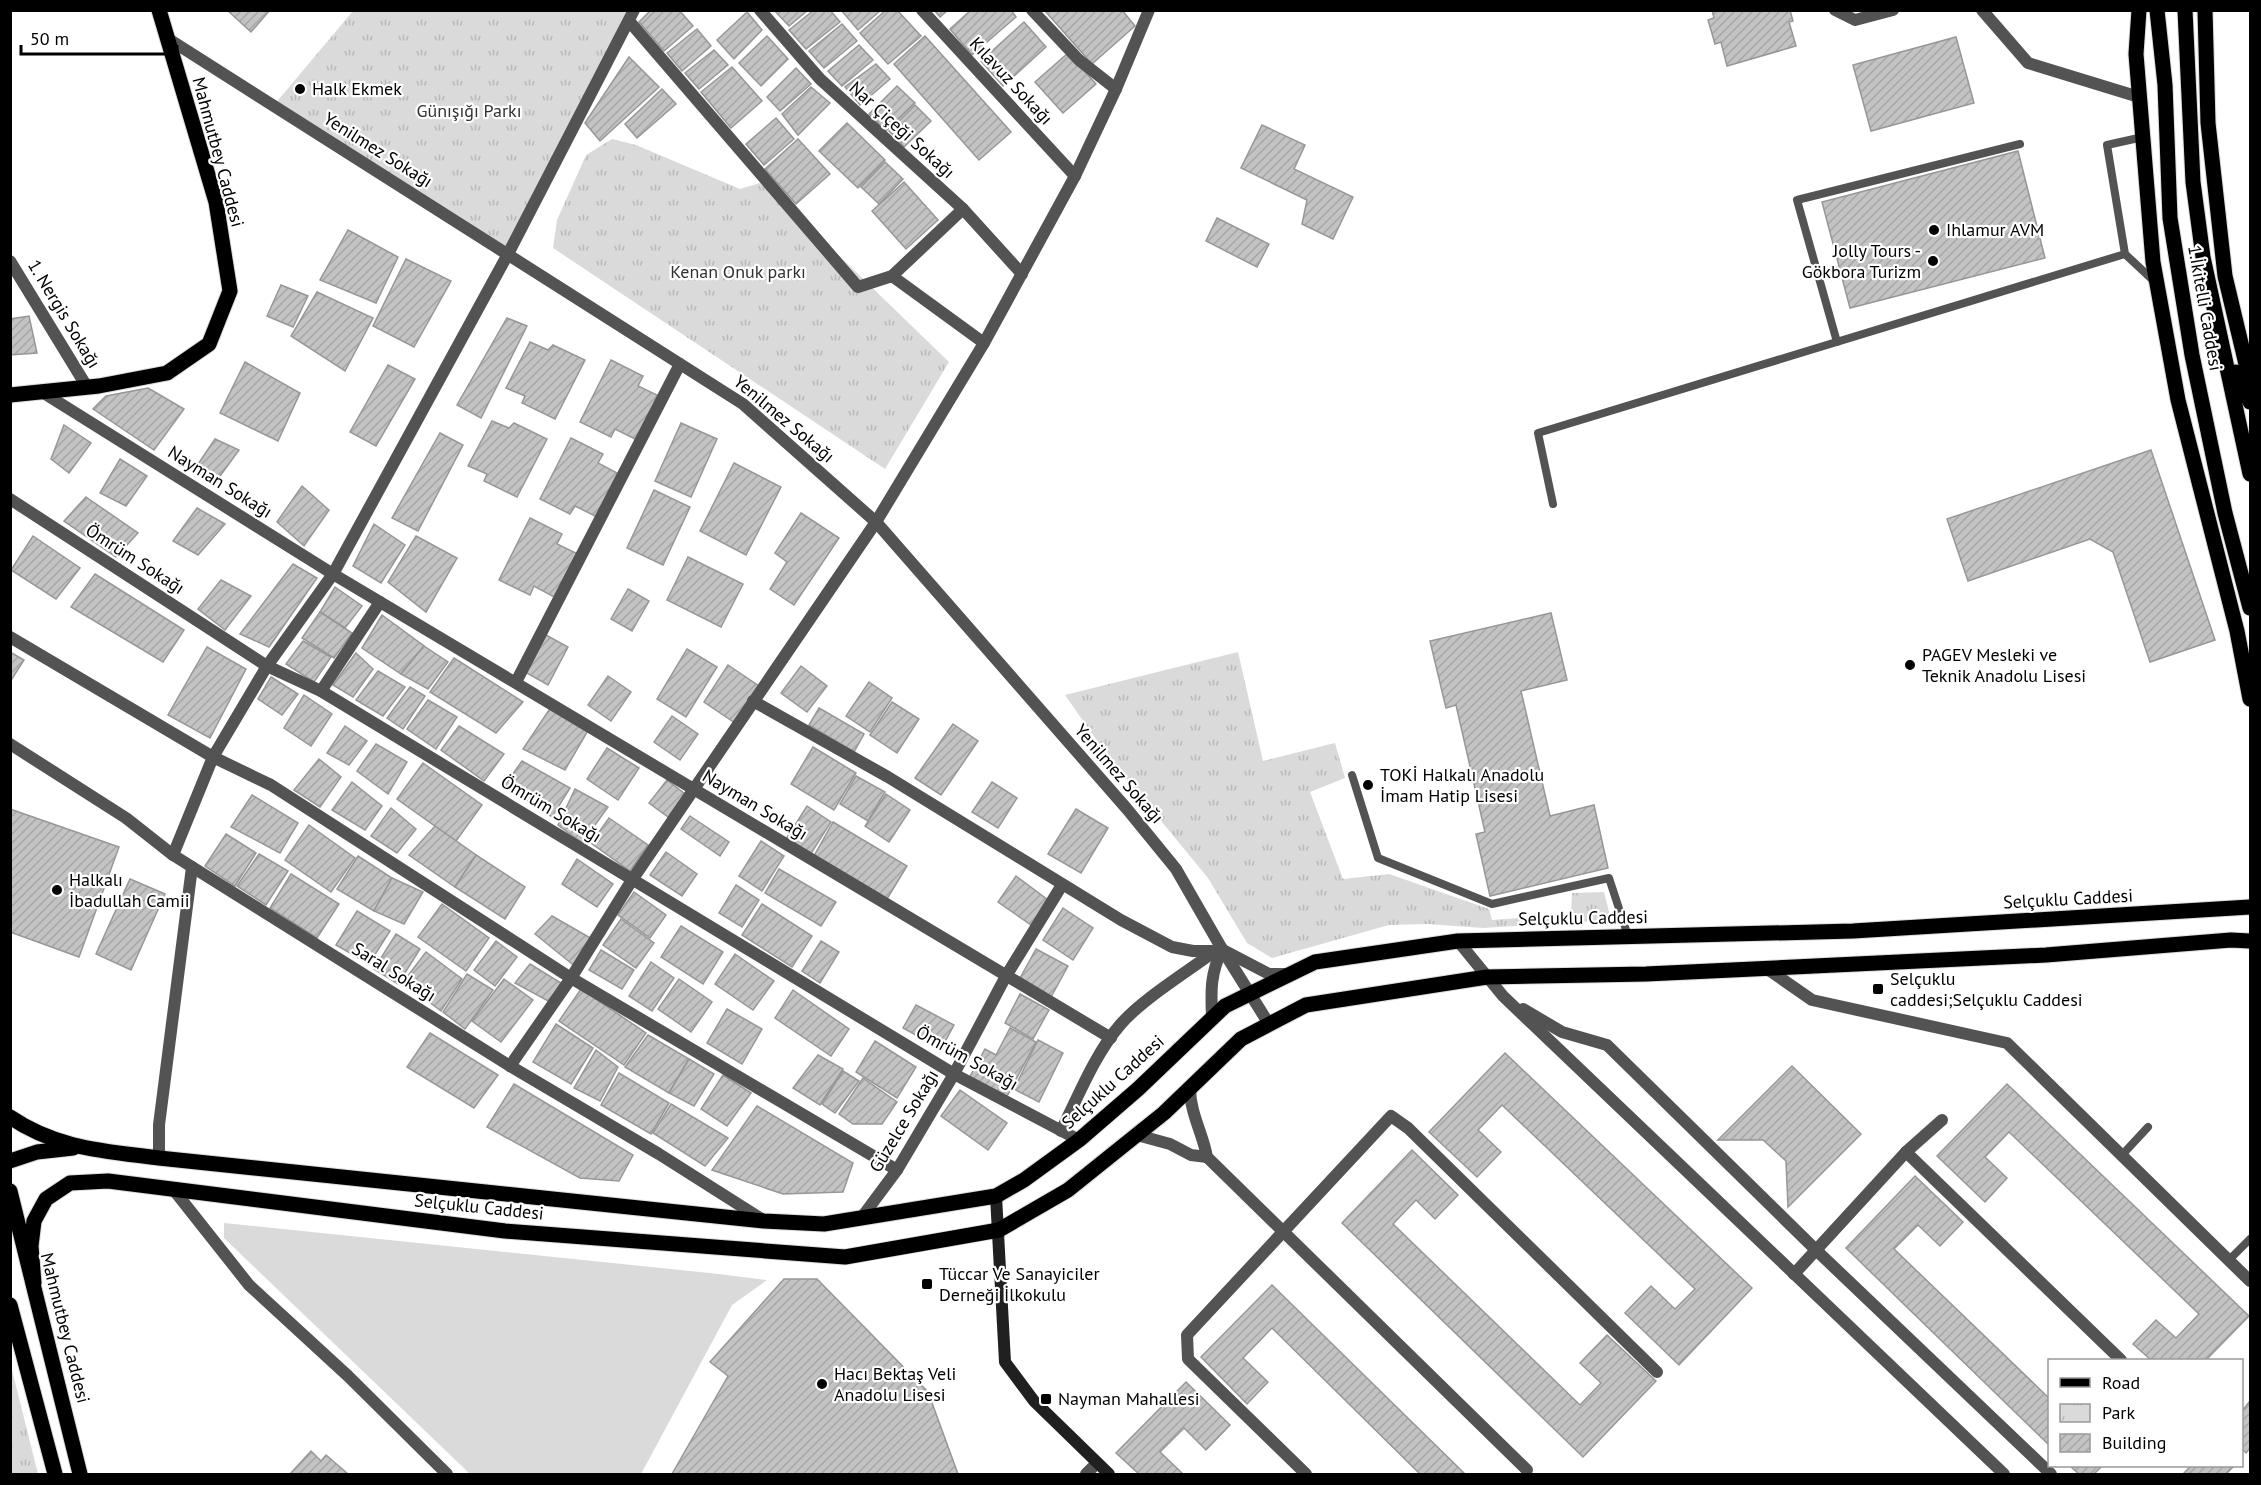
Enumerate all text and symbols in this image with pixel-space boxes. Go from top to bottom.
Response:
scale bar [21,18,177,56]
text: 50 m [30,27,69,50]
street label: Kılavuz Sokağı [965,32,1058,129]
street label: Mahmutbey Caddesi [187,74,250,229]
street label: Nar Çiçeği Sokağı [845,76,960,183]
place label: Halk Ekmek [312,77,402,100]
marker: Halk Ekmek [293,82,307,96]
park label: Günışığı Parkı [416,99,522,122]
street label: Yenilmez Sokağı [319,107,437,192]
place label: Ihlamur AVM [1946,218,2044,241]
marker: Ihlamur AVM [1927,223,1941,237]
place label: Jolly Tours - Gökbora Turizm [1802,239,1921,283]
street label: 1.İkitelli Caddesi [2183,243,2228,373]
marker: Jolly Tours - Gökbora Turizm [1926,254,1940,268]
street label: 1. Nergis Sokağı [23,255,106,372]
park label: Kenan Onuk parkı [670,260,806,283]
street label: Yenilmez Sokağı [729,370,839,468]
street label: Nayman Sokağı [164,440,277,523]
street label: Ömrüm Sokağı [81,518,189,599]
place label: PAGEV Mesleki ve Teknik Anadolu Lisesi [1922,643,2086,687]
marker: PAGEV Mesleki ve Teknik Anadolu Lisesi [1903,658,1917,672]
street label: Yenilmez Sokağı [1070,719,1169,828]
place label: TOKİ Halkalı Anadolu İmam Hatip Lisesi [1380,763,1544,807]
street label: Nayman Sokağı [698,764,812,845]
street label: Ömrüm Sokağı [497,770,606,848]
marker: TOKİ Halkalı Anadolu İmam Hatip Lisesi [1361,778,1375,792]
place label: Halkalı İbadullah Camii [69,868,190,912]
marker: Halkalı İbadullah Camii [50,883,64,897]
street label: Selçuklu Caddesi [2002,884,2133,913]
street label: Selçuklu Caddesi [1518,905,1648,930]
street label: Saral Sokağı [348,937,441,1006]
place label: Selçuklu caddesi;Selçuklu Caddesi [1890,967,2083,1011]
marker: Selçuklu caddesi;Selçuklu Caddesi [1871,982,1885,996]
street label: Ömrüm Sokağı [912,1020,1022,1095]
street label: Selçuklu Caddesi [1057,1030,1169,1134]
street label: Güzelce Sokağı [864,1065,943,1176]
street label: Selçuklu Caddesi [413,1188,545,1225]
street label: Mahmutbey Caddesi [36,1250,95,1406]
place label: Tüccar Ve Sanayiciler Derneği İlkokulu [939,1262,1100,1306]
marker: Tüccar Ve Sanayiciler Derneği İlkokulu [920,1277,934,1291]
legend [2048,1359,2243,1467]
place label: Hacı Bektaş Veli Anadolu Lisesi [834,1362,956,1406]
text: Road [2102,1371,2140,1394]
marker: Hacı Bektaş Veli Anadolu Lisesi [815,1377,829,1391]
place label: Nayman Mahallesi [1058,1387,1200,1410]
marker: Nayman Mahallesi [1039,1392,1053,1406]
text: Park [2102,1401,2135,1424]
text: Building [2102,1431,2166,1454]

